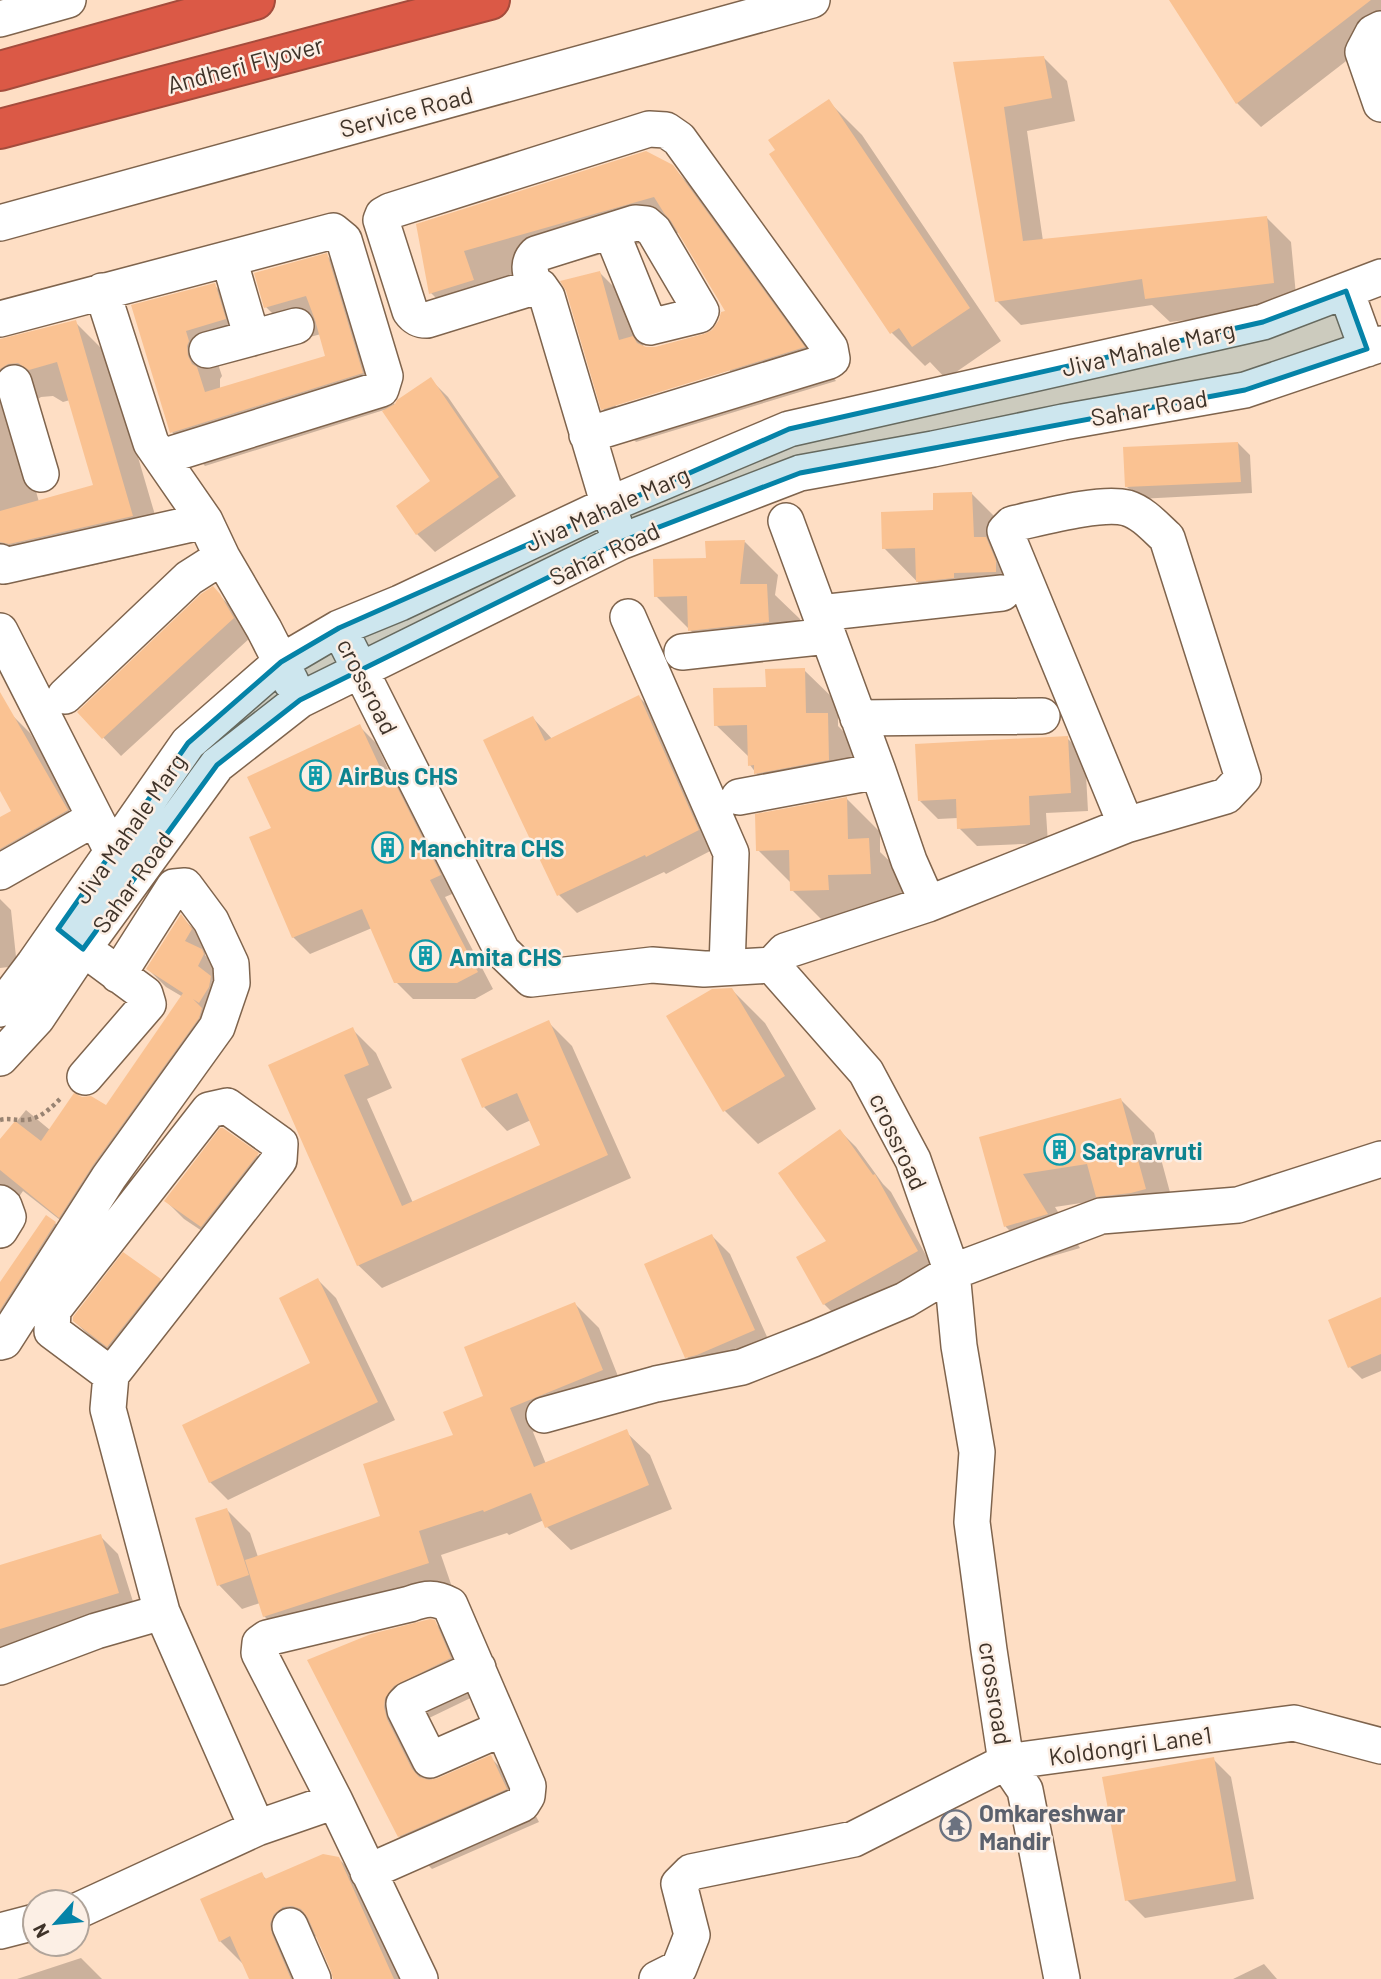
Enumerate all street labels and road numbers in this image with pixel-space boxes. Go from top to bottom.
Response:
street label: Andheri Flyover [164,29,327,99]
street label: Service Road [336,79,476,143]
street label: Jiva Mahale Marg [1059,314,1237,382]
street label: Sahar Road [1088,382,1210,432]
street label: Jiva Mahale Marg [520,459,694,557]
street label: Sahar Road [544,515,664,591]
street label: crossroad [331,633,405,739]
street label: Jiva Mahale Marg [66,747,192,909]
street label: Sahar Road [86,826,178,938]
street label: crossroad [864,1088,934,1194]
street label: crossroad [974,1639,1018,1747]
street label: Koldongri Lane1 [1047,1719,1213,1771]

